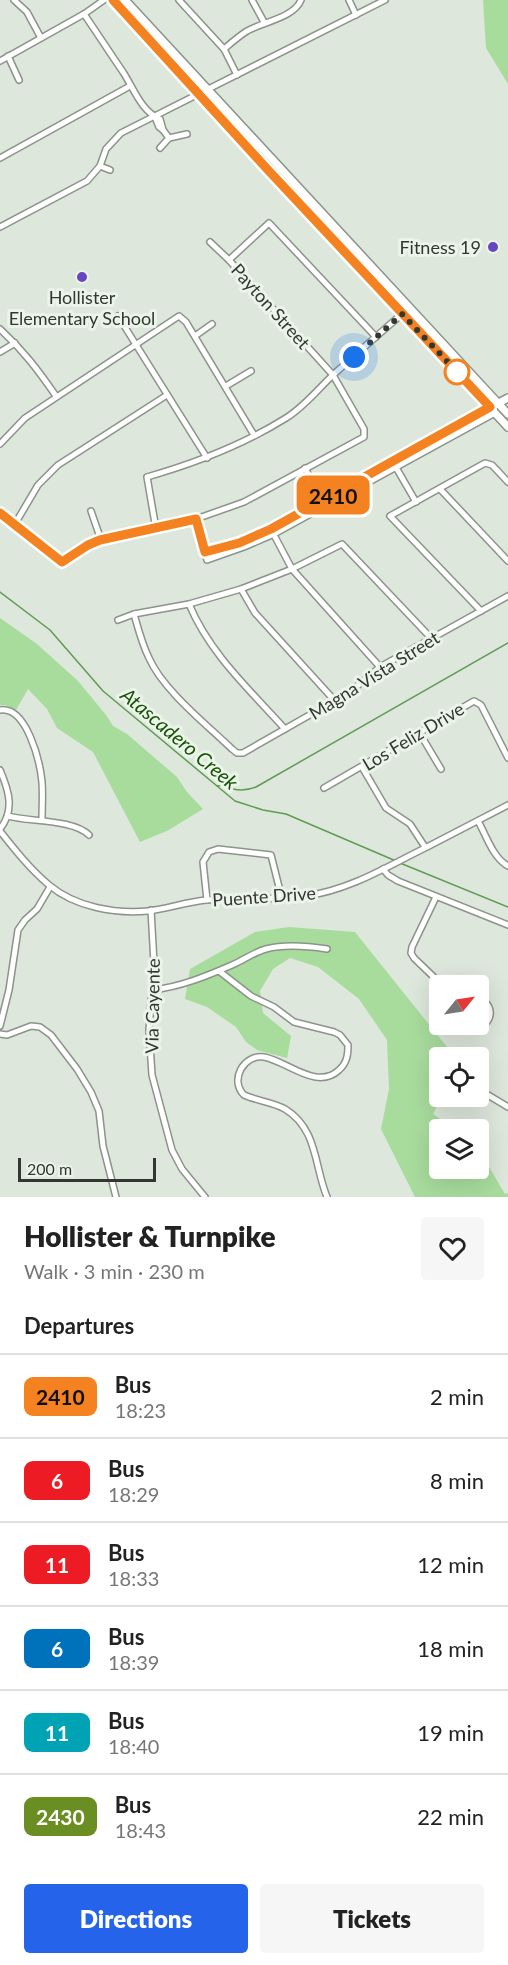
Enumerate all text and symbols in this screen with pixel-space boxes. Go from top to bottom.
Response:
place label: Fitness 19 [399,236,481,258]
marker: Fitness 19 [486,240,500,254]
street label: Payton Street [227,259,315,354]
marker: Hollister Elementary School [75,270,89,284]
place label: Hollister Elementary School [9,286,155,329]
your location [339,342,369,372]
unlabelled marker [444,359,470,385]
line badge: 2410 [291,476,375,514]
text: 2410 [309,483,357,508]
street label: Magna Vista Street [305,626,444,724]
water label: Atascadero Creek [116,681,244,794]
street label: Los Feliz Drive [358,697,468,775]
street label: Puente Drive [212,881,316,911]
street label: Via Cayente [140,958,164,1054]
north arrow [429,975,489,1035]
map controls [429,975,489,1179]
button: locate [429,1047,489,1107]
button: layers [429,1119,489,1179]
scale bar [18,1155,156,1182]
text: 200 m [27,1159,72,1178]
button: heart [421,1217,484,1280]
text: Hollister & Turnpike [24,1219,276,1253]
text: Walk · 3 min · 230 m [24,1259,205,1283]
text: Departures [24,1312,134,1339]
text: Bus [115,1371,151,1398]
text: 2 min [430,1383,484,1410]
text: 2410 [36,1384,85,1409]
text: 18:23 [115,1398,166,1422]
text: Bus [108,1455,144,1482]
text: 8 min [430,1467,484,1494]
text: 6 [51,1468,63,1493]
text: 18:29 [108,1482,159,1506]
text: Bus [108,1539,144,1566]
text: 12 min [417,1551,484,1578]
text: 11 [45,1552,69,1577]
text: 18:33 [108,1566,159,1590]
text: Bus [108,1623,144,1650]
text: 18 min [417,1635,484,1662]
text: 6 [51,1636,63,1661]
text: 18:39 [108,1650,159,1674]
text: Bus [108,1707,144,1734]
text: 19 min [417,1719,484,1746]
text: 11 [45,1720,69,1745]
text: 18:40 [108,1734,159,1758]
text: Bus [115,1791,151,1818]
text: 22 min [417,1803,484,1830]
text: 2430 [36,1804,85,1829]
text: 18:43 [115,1818,166,1842]
button: Directions [24,1884,248,1953]
button: Tickets [260,1884,484,1953]

